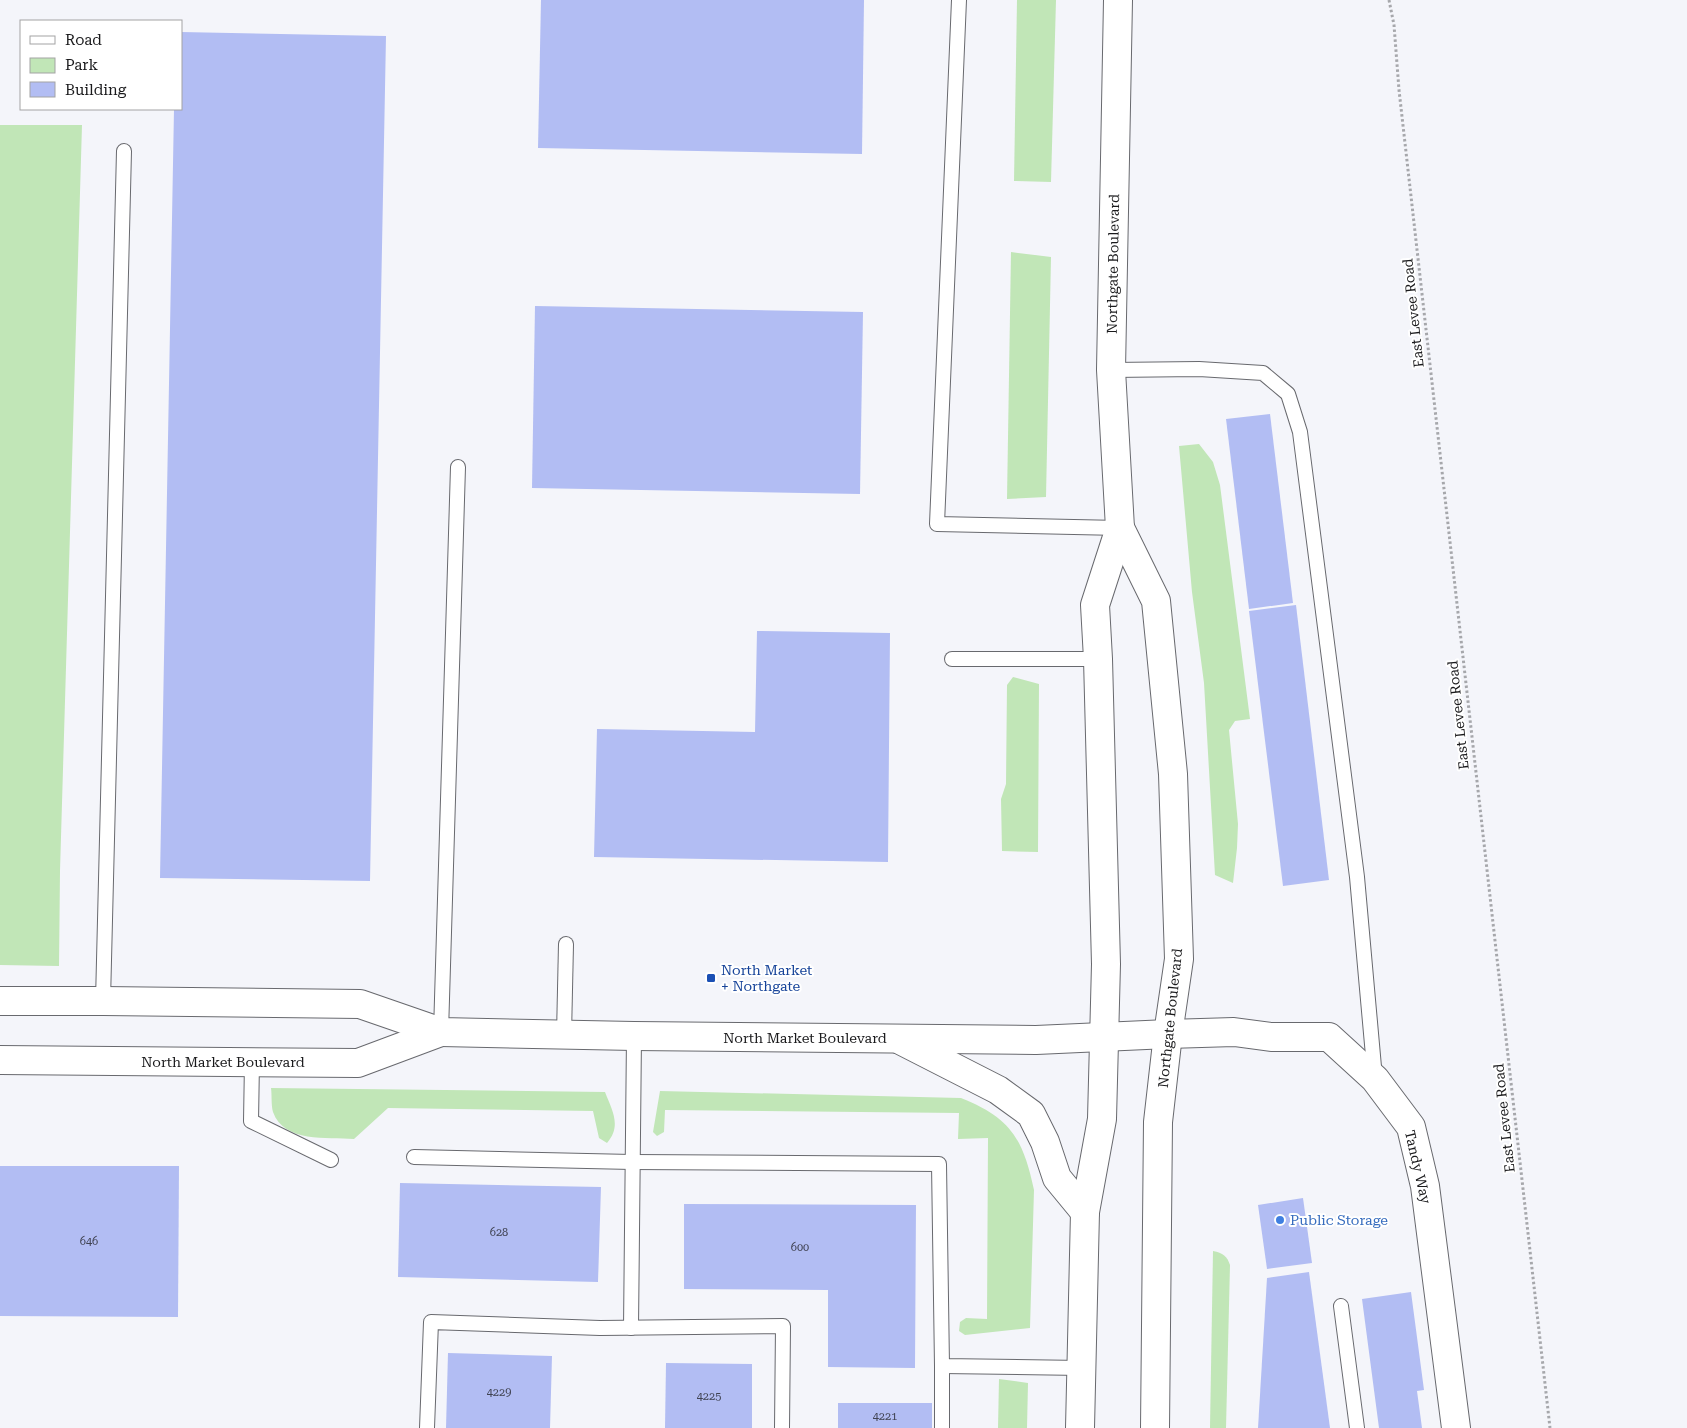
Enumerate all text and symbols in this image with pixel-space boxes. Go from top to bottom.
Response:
legend [20,20,182,110]
text: Road [65,31,102,49]
text: Park [65,56,99,74]
text: Building [65,81,127,99]
street label: Northgate Boulevard [1104,194,1122,334]
street label: East Levee Road [1399,258,1427,368]
street label: East Levee Road [1444,660,1472,770]
street label: Northgate Boulevard [1155,948,1185,1088]
place label: North Market + Northgate [721,962,812,994]
marker: North Market + Northgate [705,972,717,984]
street label: North Market Boulevard [723,1030,887,1046]
street label: North Market Boulevard [141,1054,305,1070]
street label: East Levee Road [1490,1063,1518,1173]
street label: Tandy Way [1402,1129,1434,1206]
place label: Public Storage [1290,1212,1388,1228]
marker: Public Storage [1274,1214,1286,1226]
house number: 628 [490,1226,508,1239]
house number: 646 [80,1235,98,1248]
house number: 600 [791,1241,809,1254]
house number: 4229 [487,1386,511,1399]
house number: 4225 [697,1390,721,1403]
house number: 4221 [873,1410,897,1423]

